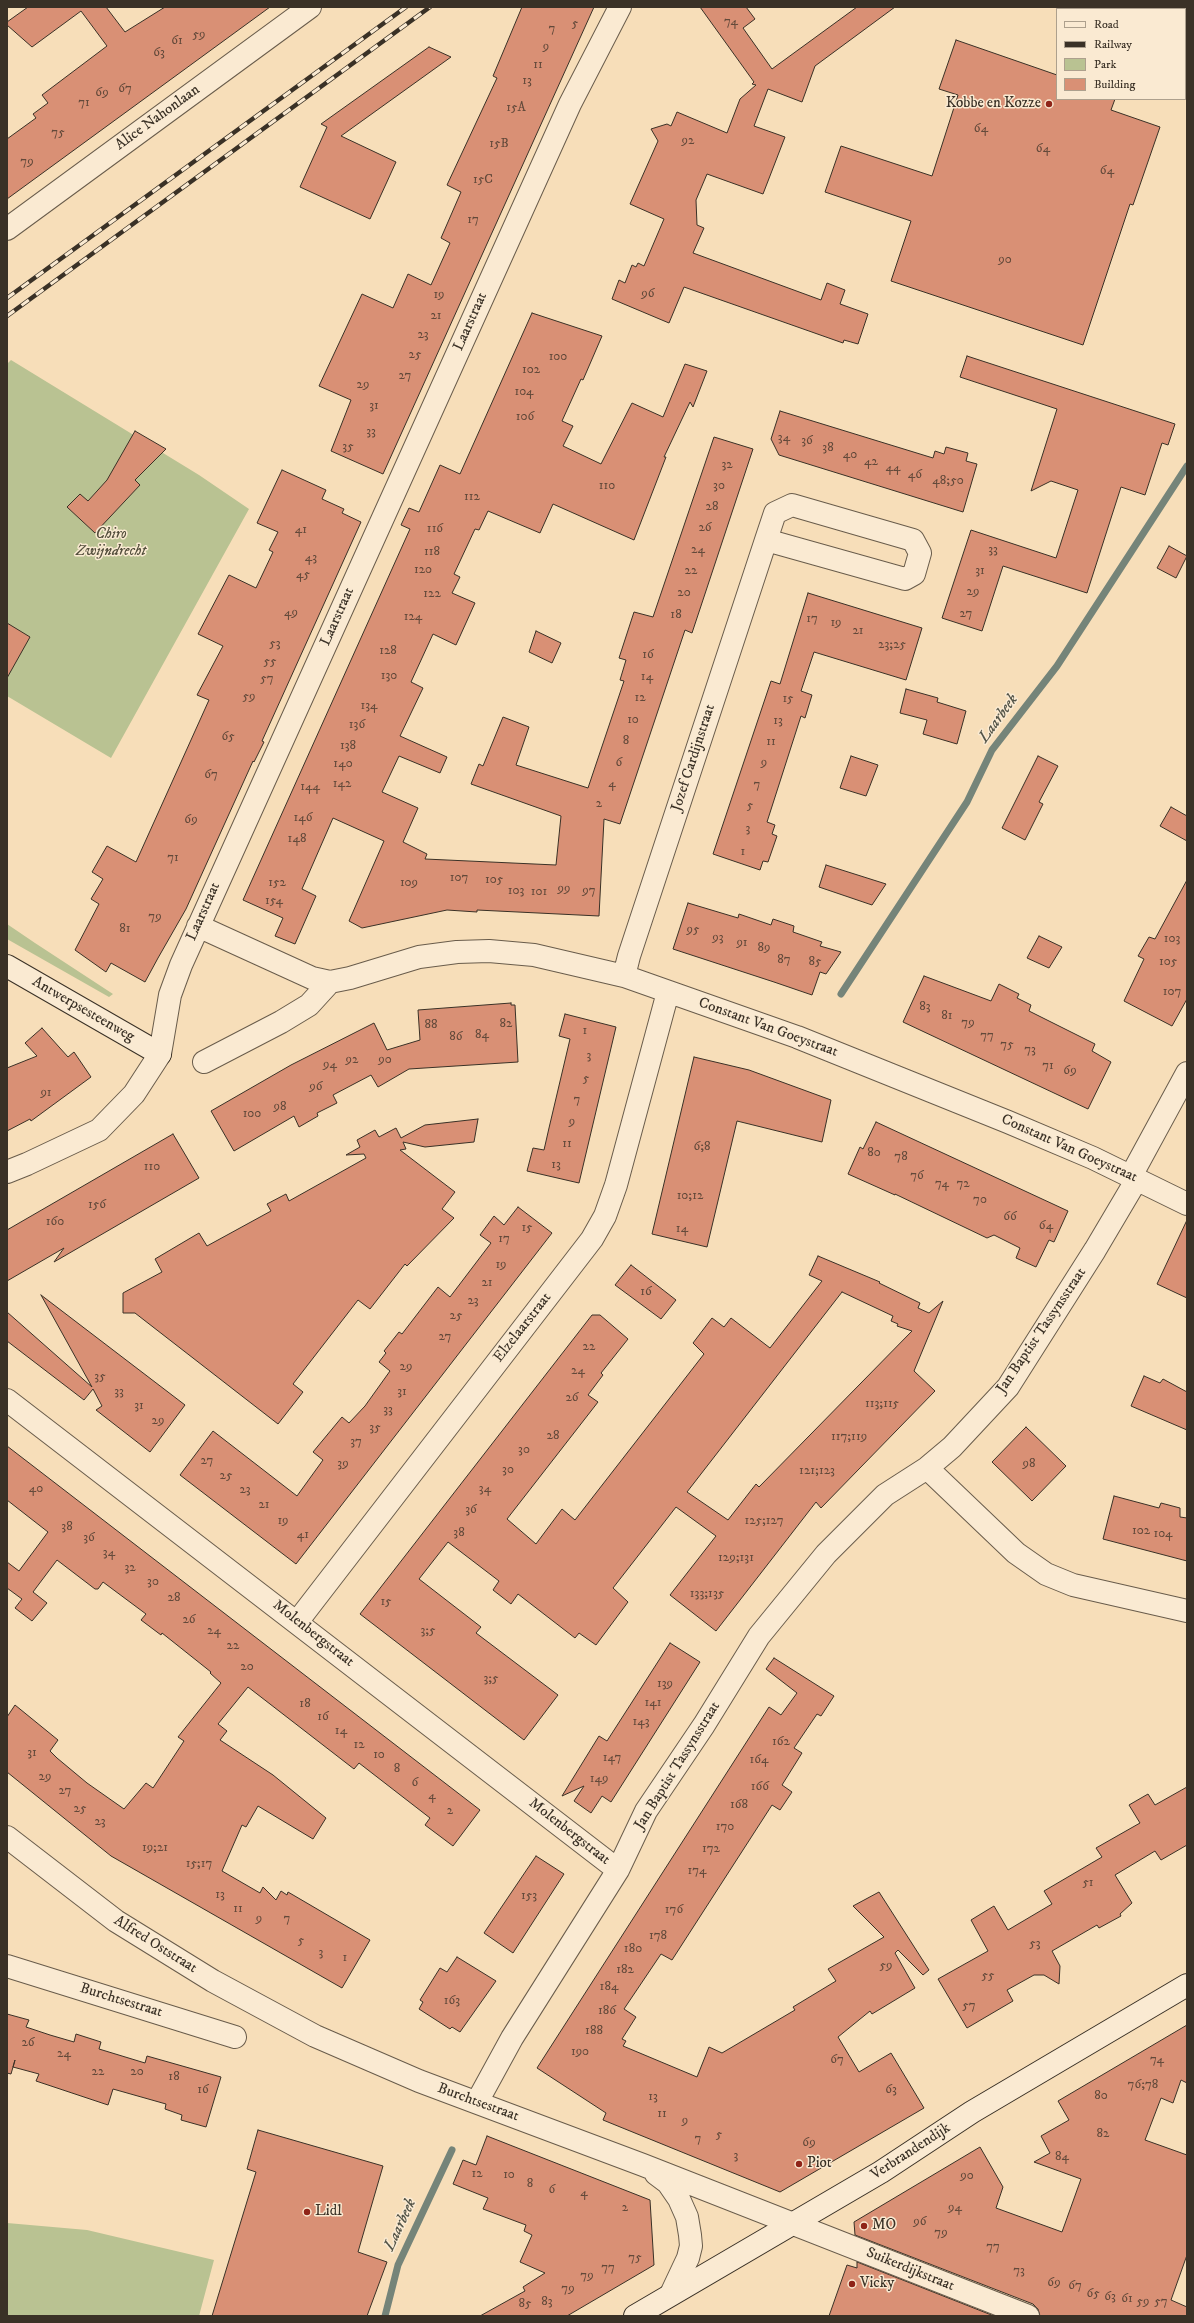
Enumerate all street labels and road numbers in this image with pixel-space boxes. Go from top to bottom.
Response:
street label: Alice Nahonlaan [112,81,204,155]
street label: Laarstraat [450,290,492,354]
street label: Laarstraat [317,585,359,649]
street label: Jozef Cardijnstraat [668,702,720,814]
street label: Laarstraat [183,880,225,944]
street label: Antwerpsesteenweg [29,973,137,1047]
street label: Constant Van Goeystraat [696,994,840,1062]
street label: Constant Van Goeystraat [998,1111,1140,1187]
street label: Jan Baptist Tassynsstraat [993,1265,1091,1397]
street label: Elzelaarstraat [490,1290,556,1366]
street label: Molenbergstraat [269,1597,357,1671]
street label: Jan Baptist Tassynsstraat [631,1699,725,1833]
street label: Molenbergstraat [525,1795,613,1869]
street label: Alfred Oststraat [110,1912,200,1978]
street label: Burchtsestraat [77,1980,165,2022]
street label: Burchtsestraat [435,2080,521,2126]
street label: Verbrandendijk [868,2120,954,2184]
street label: Suikerdijkstraat [863,2244,957,2296]

